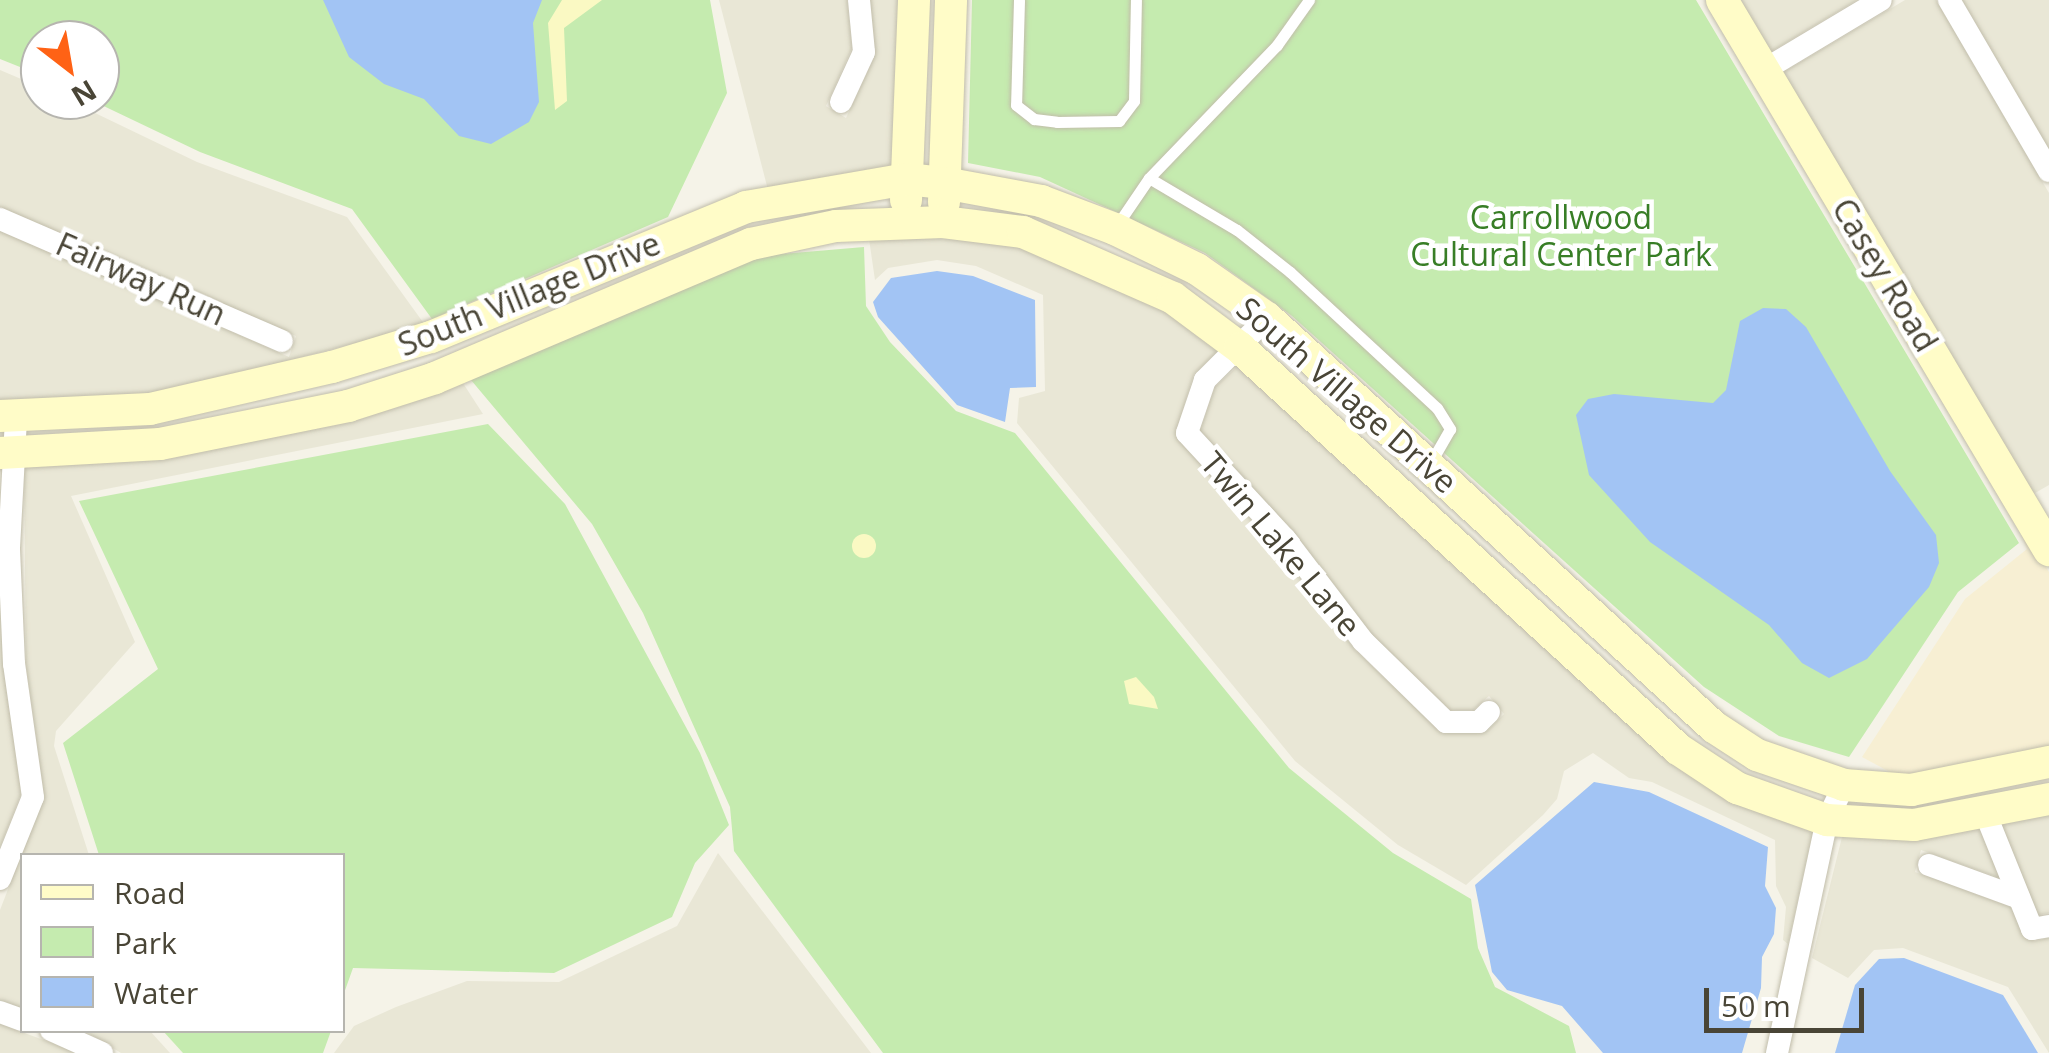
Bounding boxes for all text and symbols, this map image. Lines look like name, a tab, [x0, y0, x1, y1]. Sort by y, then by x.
north arrow	[20, 20, 120, 120]
text: N	[65, 72, 104, 116]
street label: Casey Road	[1824, 191, 1946, 359]
park label: Carrollwood Cultural Center Park	[1410, 199, 1712, 274]
street label: South Village Drive	[393, 224, 665, 364]
street label: Fairway Run	[50, 225, 232, 333]
street label: South Village Drive	[1229, 289, 1465, 501]
street label: Twin Lake Lane	[1193, 444, 1369, 644]
legend	[20, 853, 345, 1033]
text: Road	[114, 872, 186, 913]
text: Park	[114, 922, 177, 963]
scale bar	[1709, 968, 1869, 1030]
text: Water	[114, 972, 198, 1013]
text: 50 m	[1721, 985, 1791, 1026]

